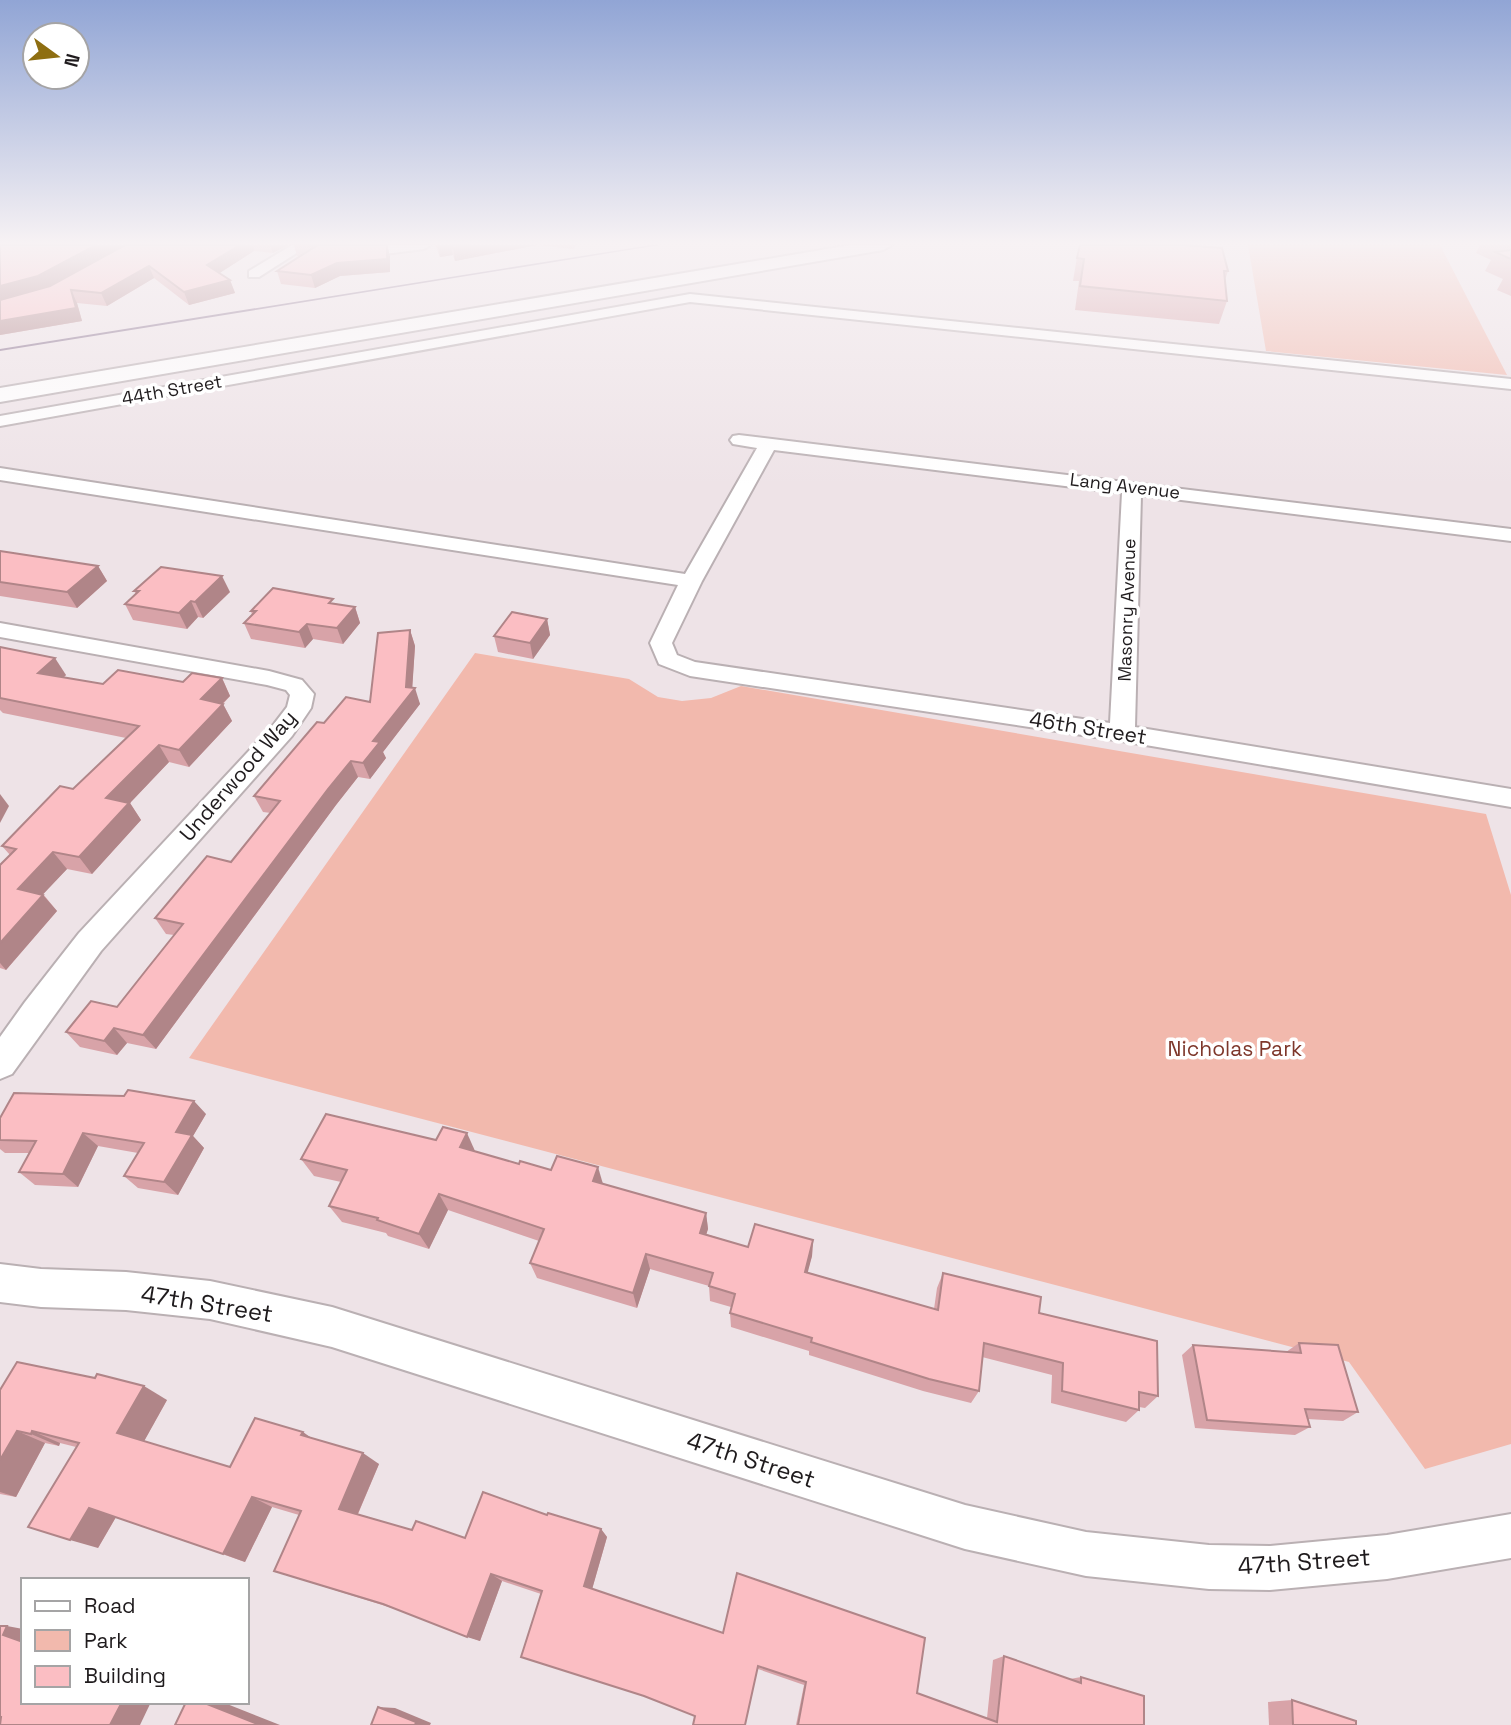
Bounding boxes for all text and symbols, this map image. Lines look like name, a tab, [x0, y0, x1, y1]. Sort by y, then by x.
north arrow	[21, 21, 91, 91]
text: N	[58, 51, 86, 70]
street label: 44th Street	[120, 369, 224, 410]
street label: Lang Avenue	[1069, 467, 1181, 504]
street label: Masonry Avenue	[1113, 538, 1140, 682]
street label: Underwood Way	[173, 705, 302, 847]
street label: 46th Street	[1028, 705, 1149, 750]
park label: Nicholas Park	[1168, 1035, 1302, 1062]
street label: 47th Street	[139, 1278, 275, 1329]
street label: 47th Street	[683, 1424, 819, 1495]
street label: 47th Street	[1237, 1541, 1371, 1582]
legend	[21, 1578, 248, 1704]
text: Road	[84, 1592, 136, 1619]
text: Park	[84, 1627, 128, 1654]
text: Building	[84, 1662, 166, 1689]

